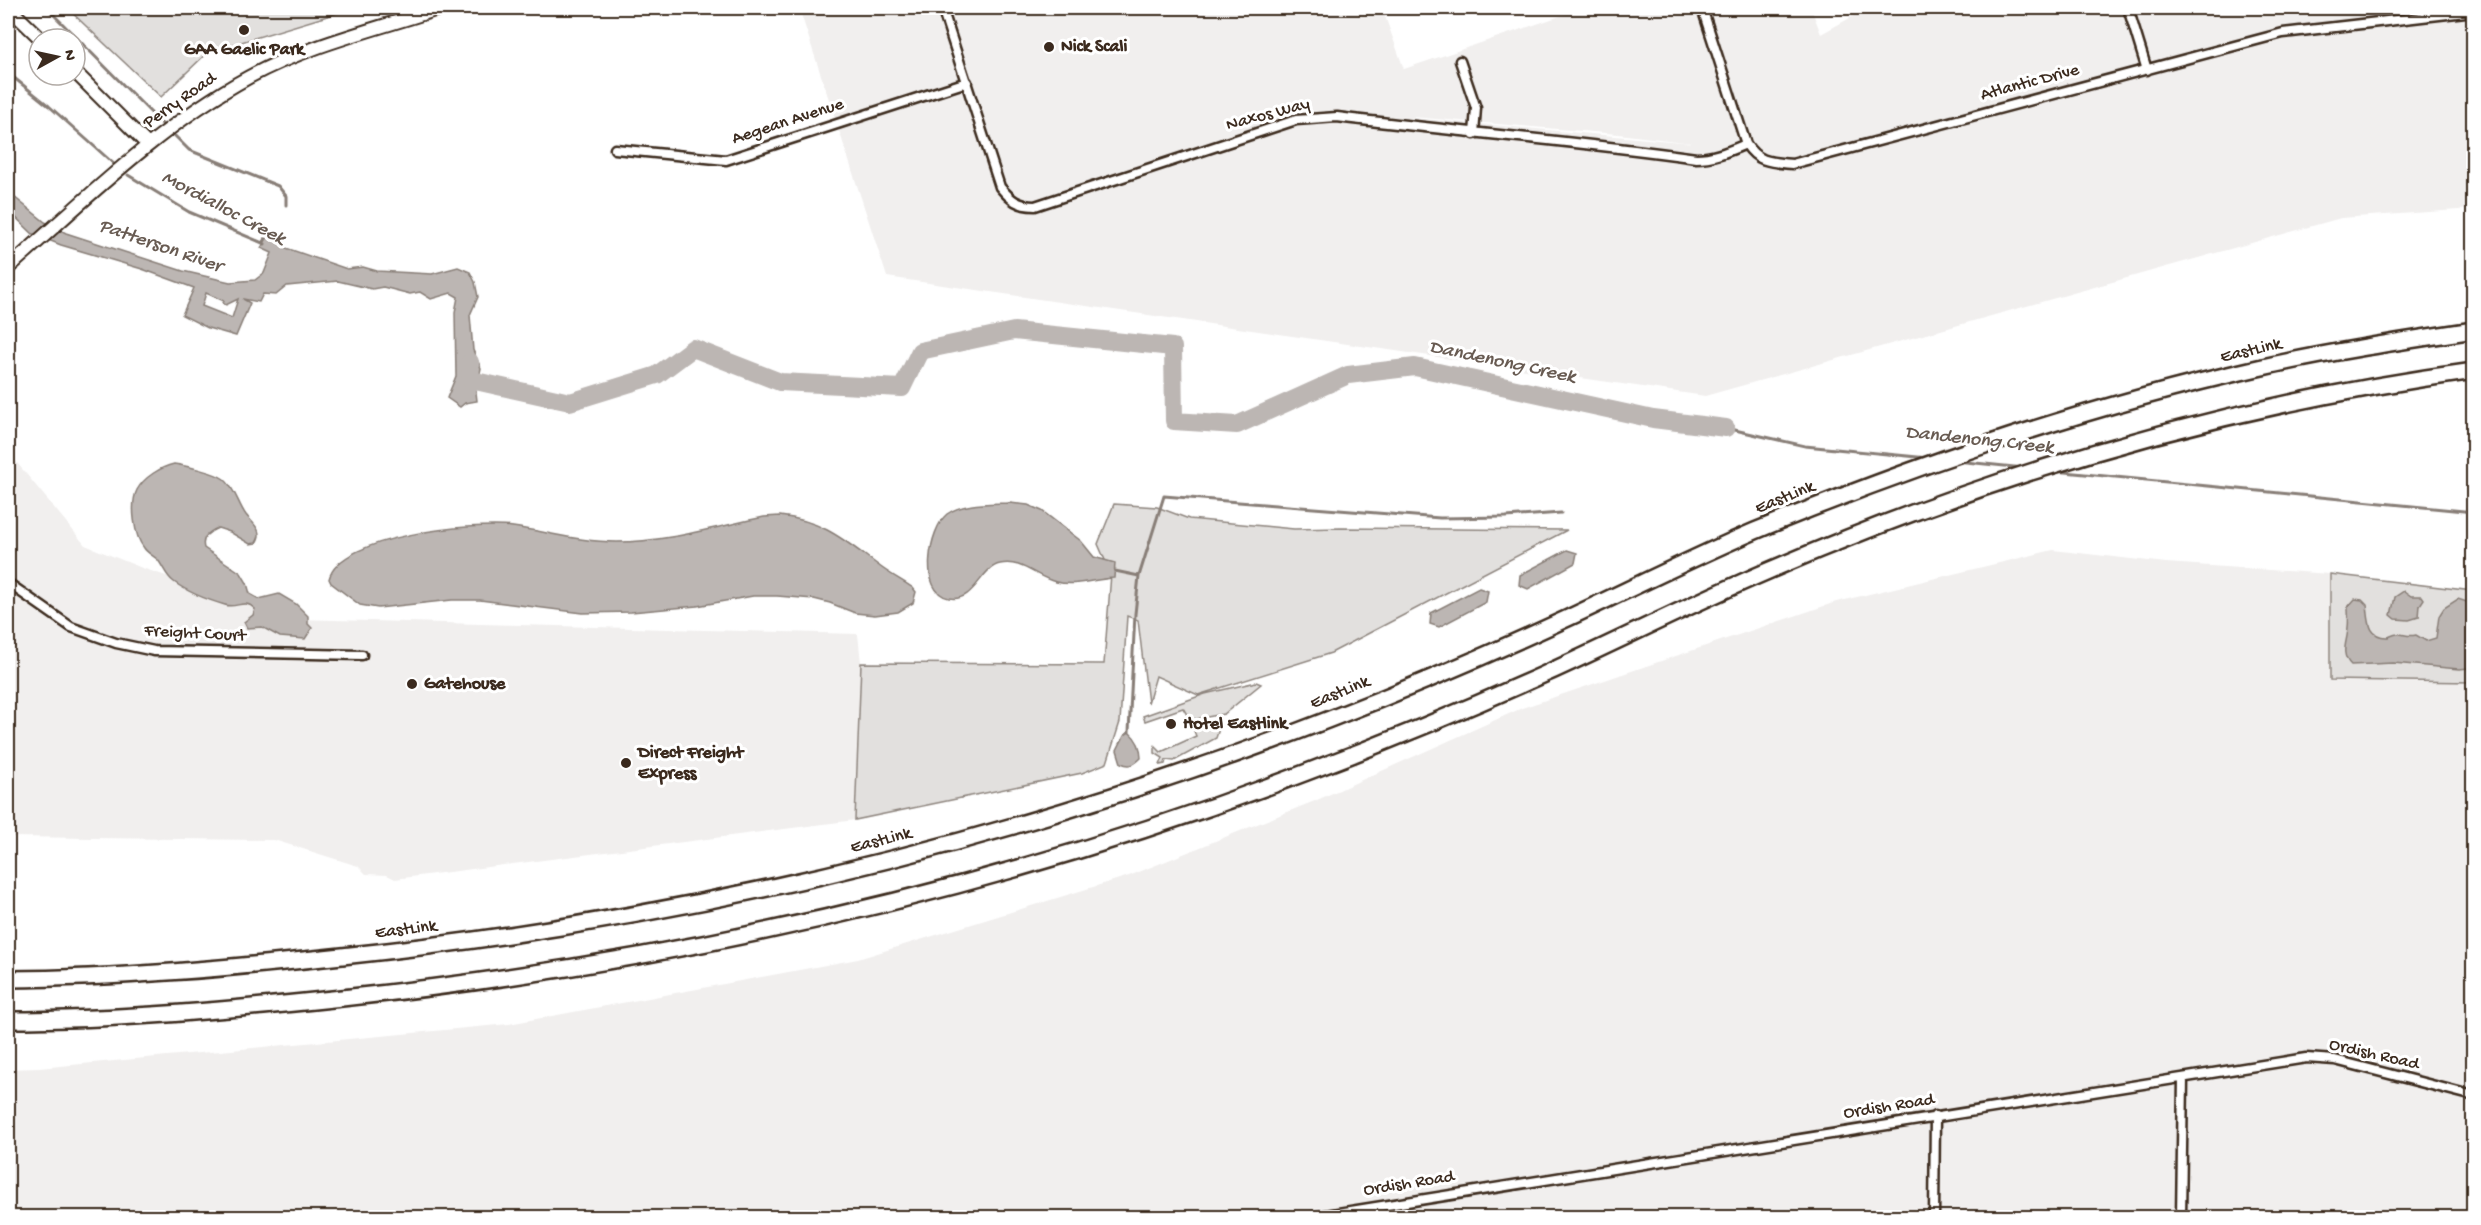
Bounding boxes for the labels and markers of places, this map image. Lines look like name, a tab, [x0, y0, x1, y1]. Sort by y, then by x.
marker: GAA Gaelic Park	[237, 23, 251, 37]
place label: Nick Scali	[1061, 37, 1127, 58]
place label: GAA Gaelic Park	[184, 40, 306, 61]
marker: Nick Scali	[1042, 40, 1056, 54]
place label: Gatehouse	[424, 674, 506, 695]
marker: Gatehouse	[405, 677, 419, 691]
place label: Hotel Eastlink	[1183, 714, 1289, 735]
marker: Hotel Eastlink	[1164, 717, 1178, 731]
place label: Direct Freight Express	[636, 743, 745, 785]
marker: Direct Freight Express	[619, 756, 633, 770]

